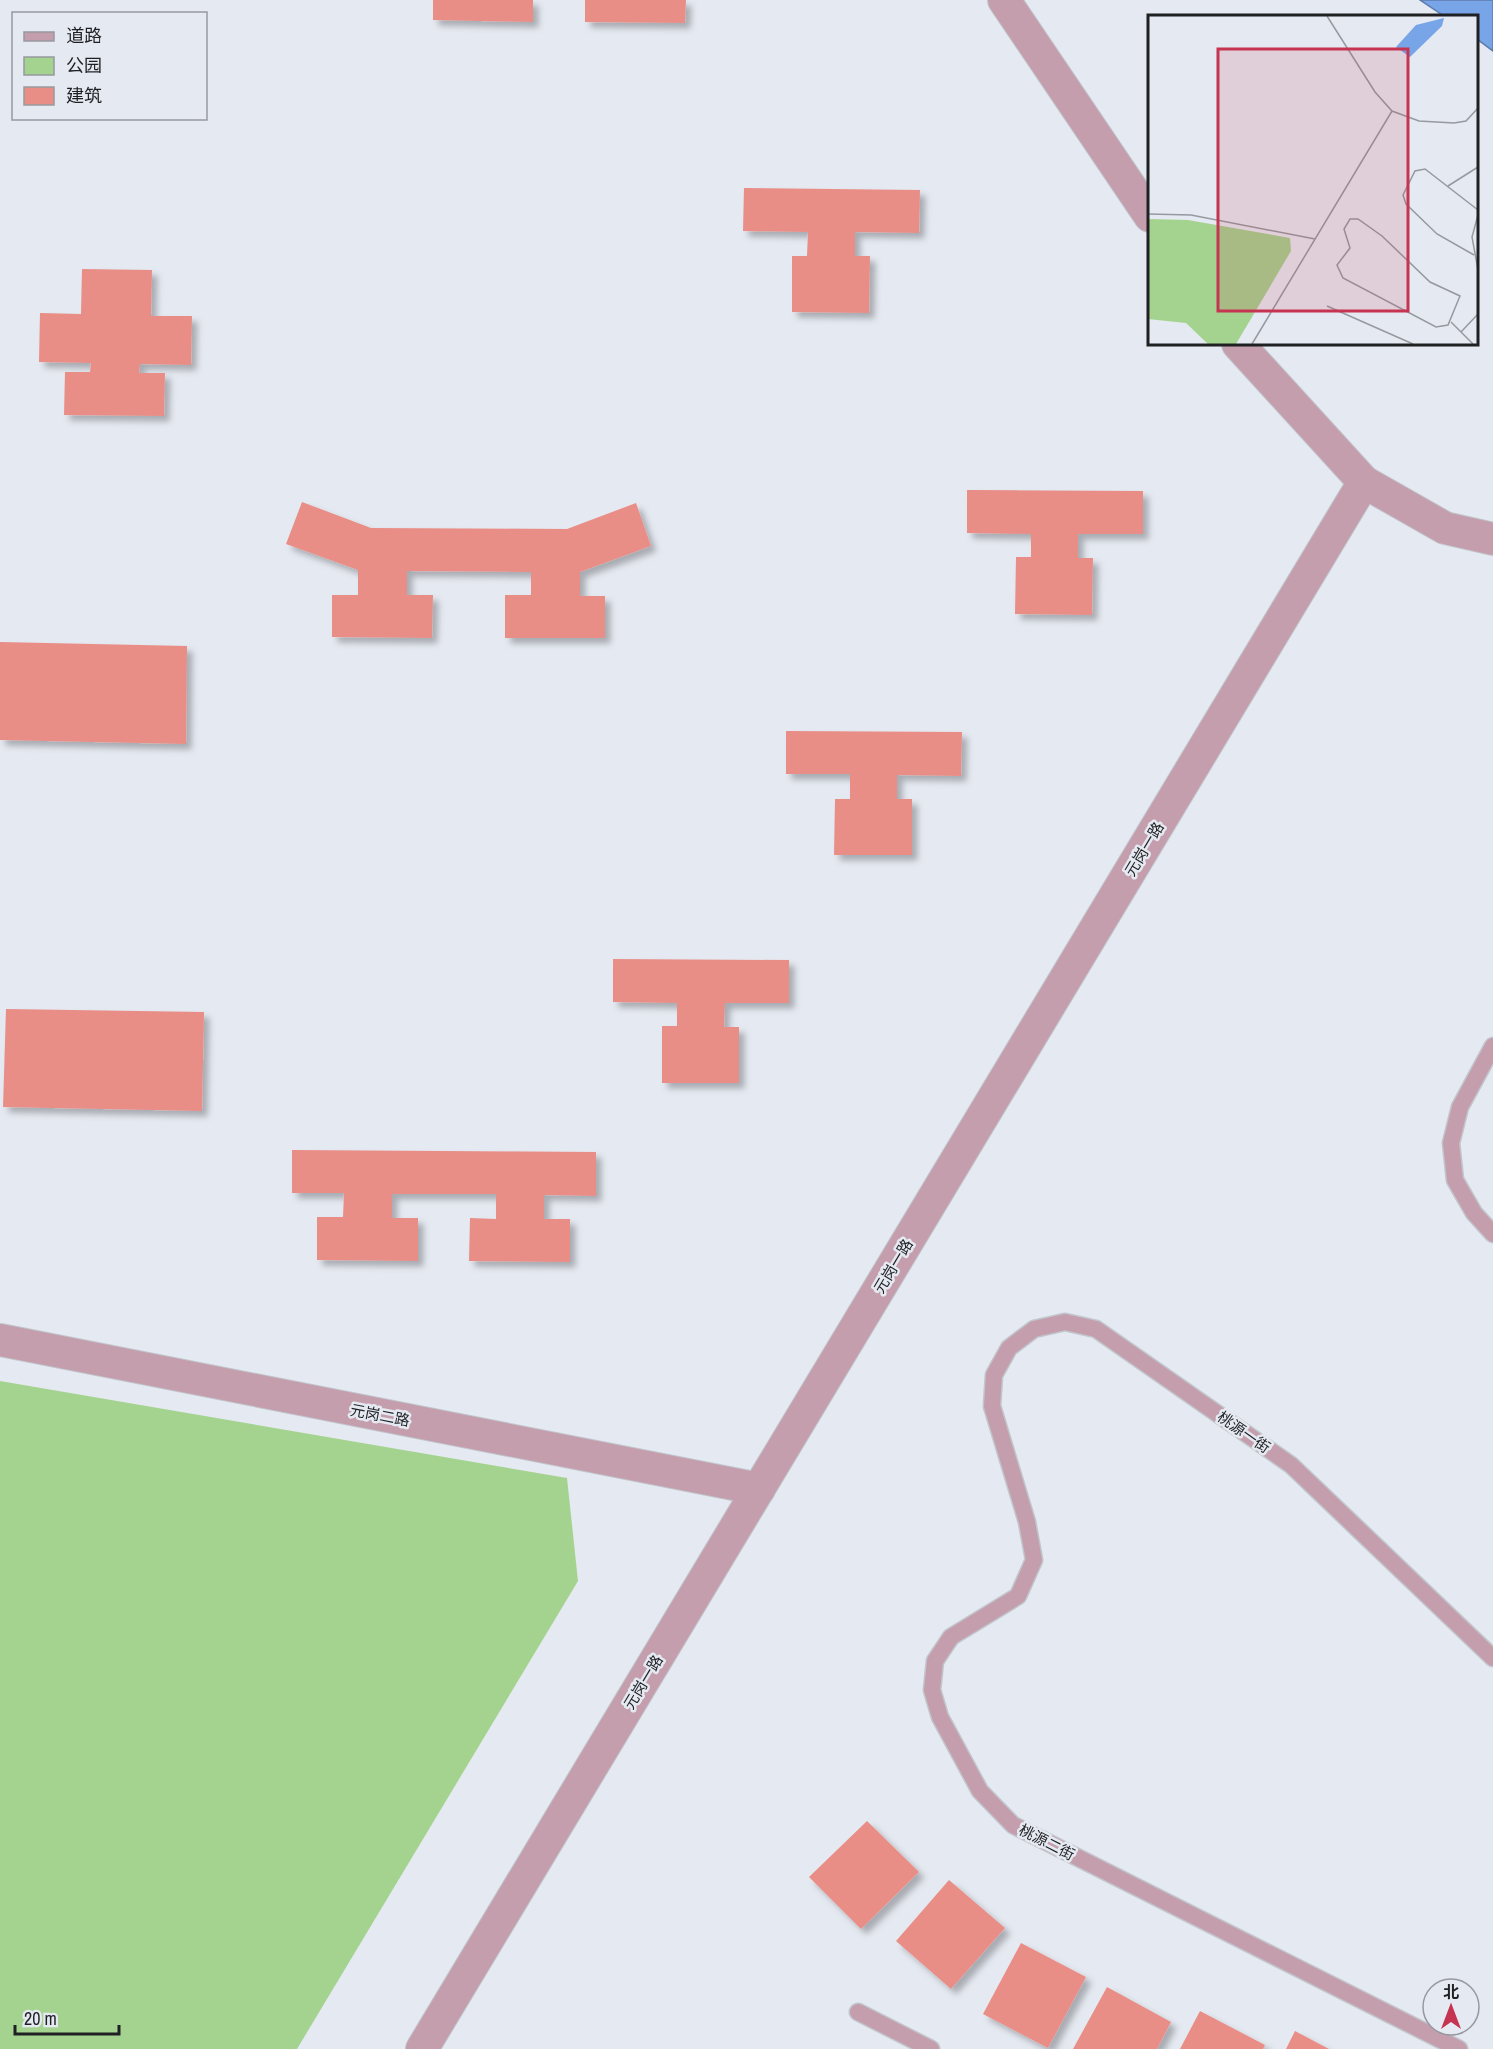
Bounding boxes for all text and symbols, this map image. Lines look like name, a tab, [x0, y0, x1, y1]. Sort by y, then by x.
legend	[12, 12, 207, 120]
inset map	[1148, 15, 1478, 345]
text: 道路	[66, 23, 102, 48]
text: 公园	[66, 53, 102, 78]
text: 建筑	[66, 83, 102, 108]
street label: 元岗一路	[1120, 818, 1168, 880]
street label: 元岗一路	[869, 1235, 917, 1297]
street label: 元岗二路	[349, 1399, 411, 1431]
street label: 桃源一街	[1213, 1406, 1275, 1458]
street label: 元岗一路	[619, 1651, 667, 1713]
street label: 桃源二街	[1015, 1819, 1079, 1865]
north arrow	[1421, 1977, 1481, 2037]
text: 北	[1443, 1981, 1459, 2003]
scale bar	[15, 1998, 118, 2036]
text: 20 m	[24, 2006, 57, 2031]

